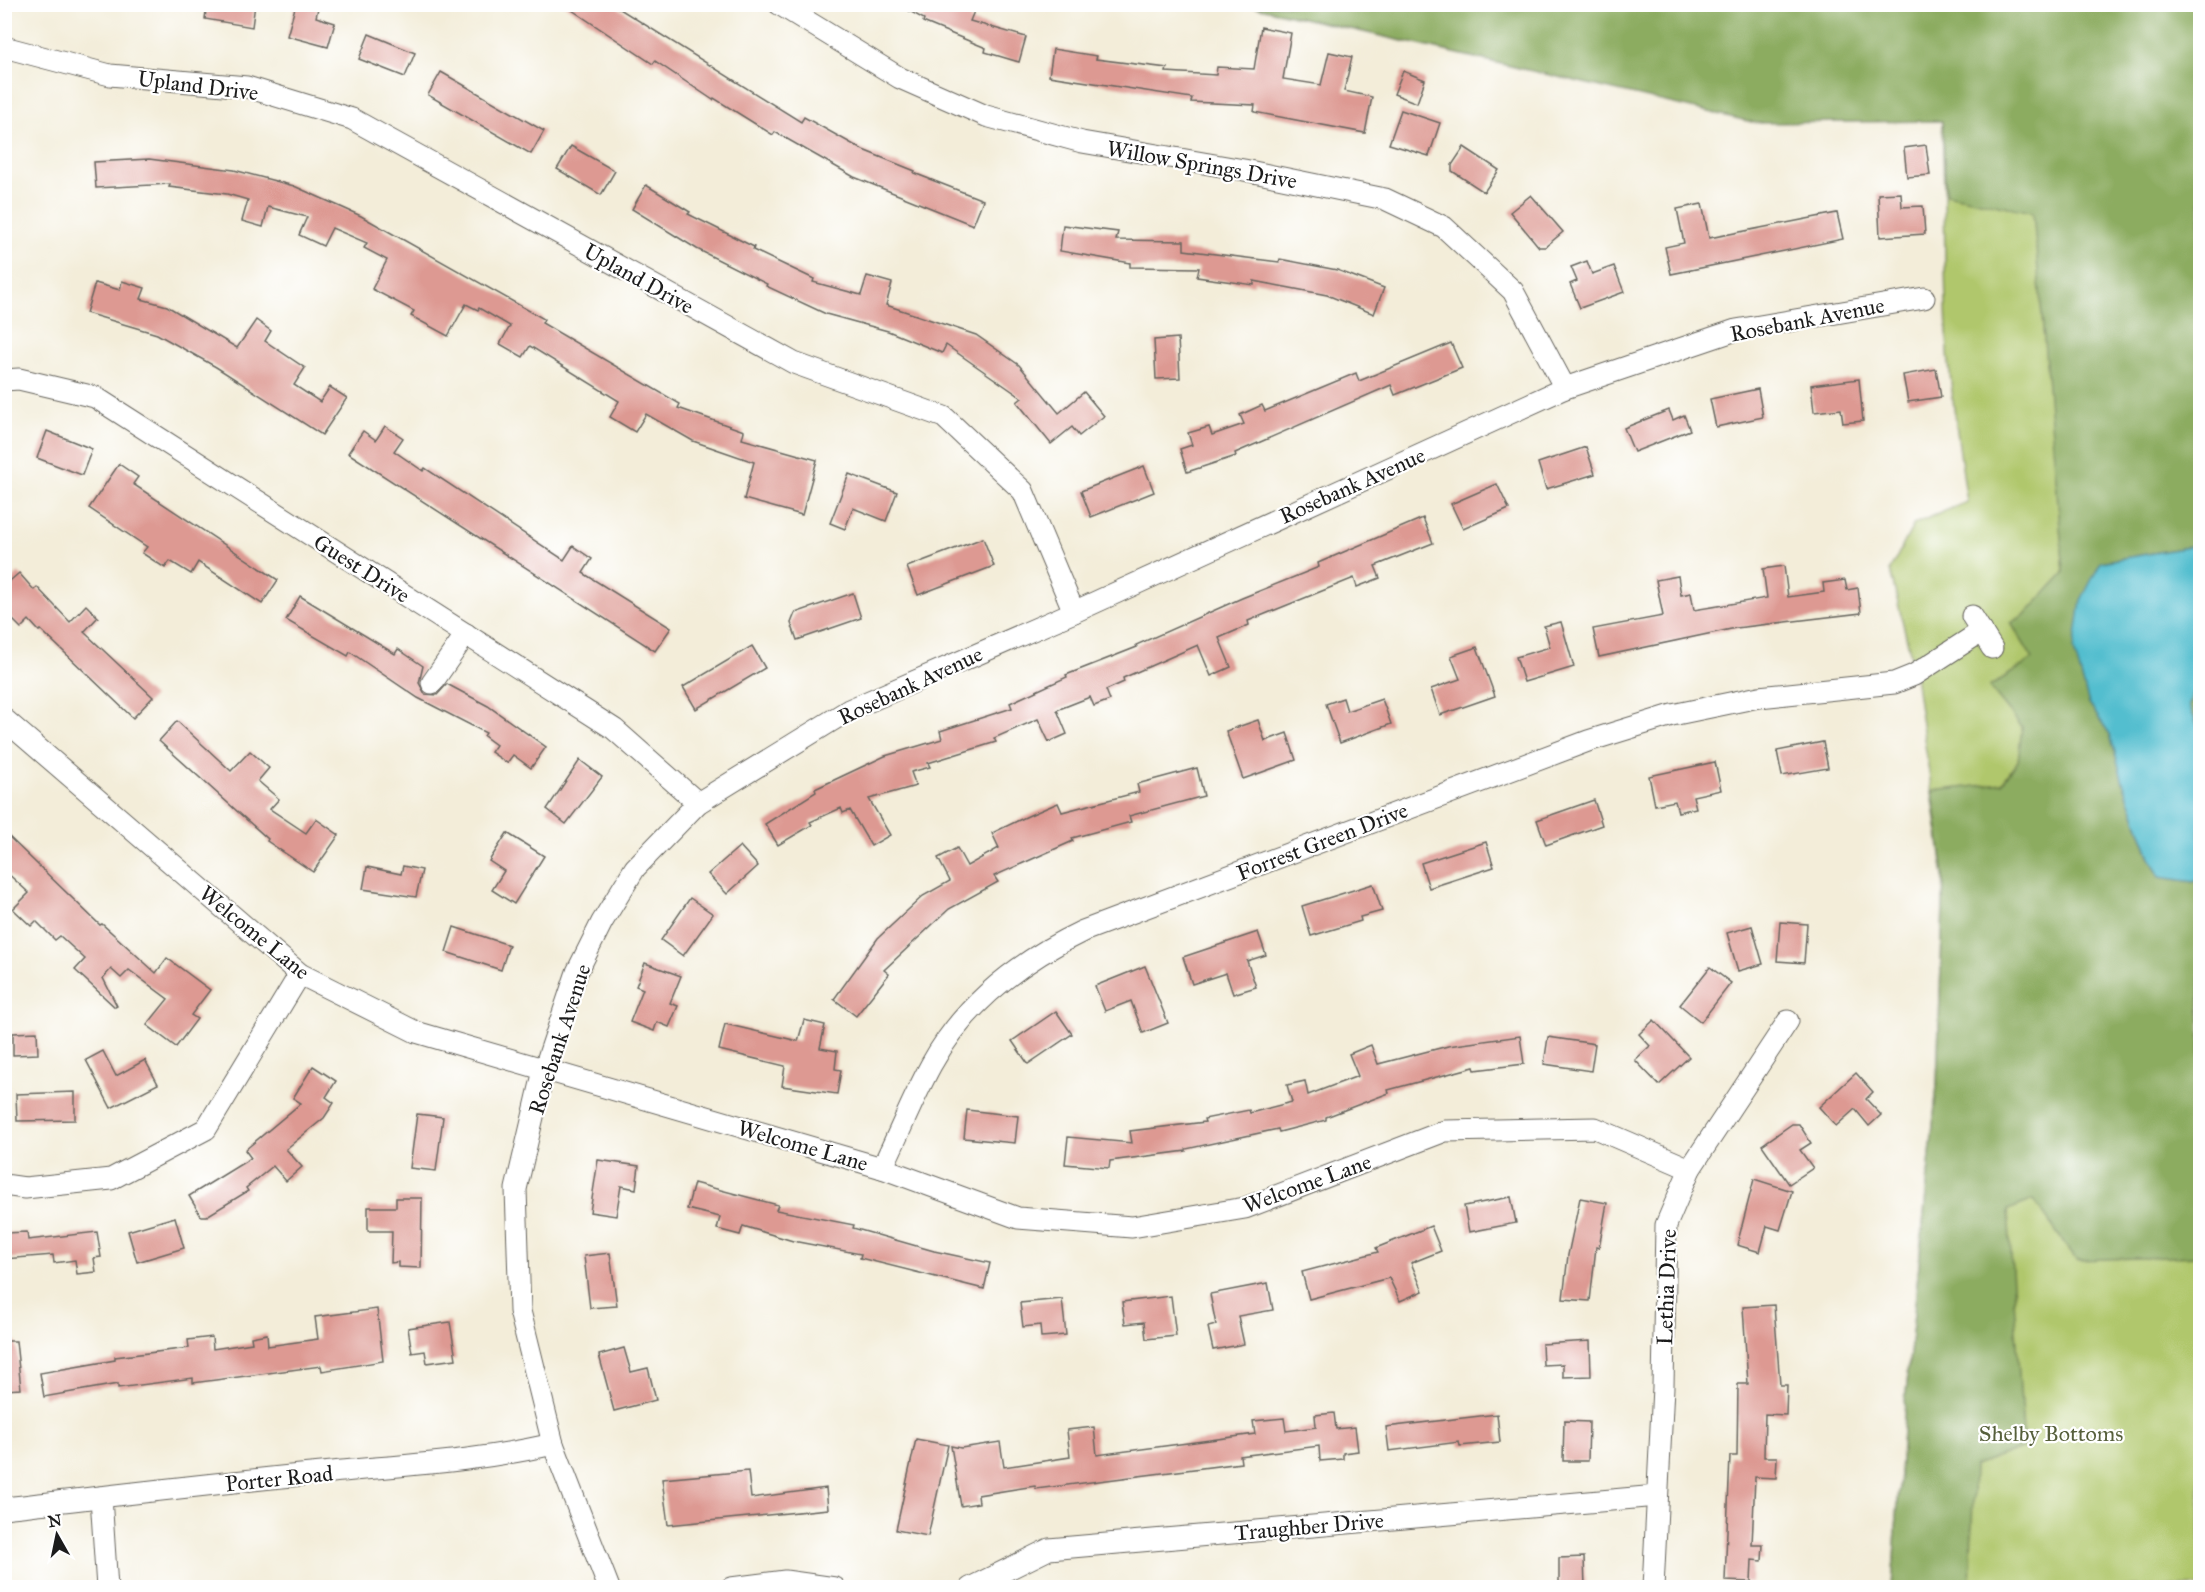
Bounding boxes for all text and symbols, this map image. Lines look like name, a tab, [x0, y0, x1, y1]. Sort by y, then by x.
street label: Upland Drive	[136, 65, 260, 106]
street label: Willow Springs Drive	[1105, 134, 1299, 195]
street label: Upland Drive	[579, 237, 699, 320]
street label: Rosebank Avenue	[1728, 291, 1887, 348]
street label: Rosebank Avenue	[1275, 441, 1429, 530]
street label: Guest Drive	[309, 528, 415, 609]
street label: Rosebank Avenue	[834, 640, 987, 731]
street label: Forrest Green Drive	[1233, 796, 1412, 887]
street label: Welcome Lane	[194, 880, 315, 985]
street label: Rosebank Avenue	[522, 961, 597, 1118]
street label: Welcome Lane	[735, 1114, 871, 1177]
street label: Welcome Lane	[1239, 1148, 1375, 1219]
street label: Lethia Drive	[1651, 1228, 1682, 1346]
park label: Shelby Bottoms	[1979, 1420, 2123, 1447]
street label: Porter Road	[224, 1459, 334, 1498]
north arrow	[27, 1505, 87, 1565]
street label: Traughber Drive	[1233, 1507, 1385, 1546]
text: N	[47, 1510, 63, 1531]

